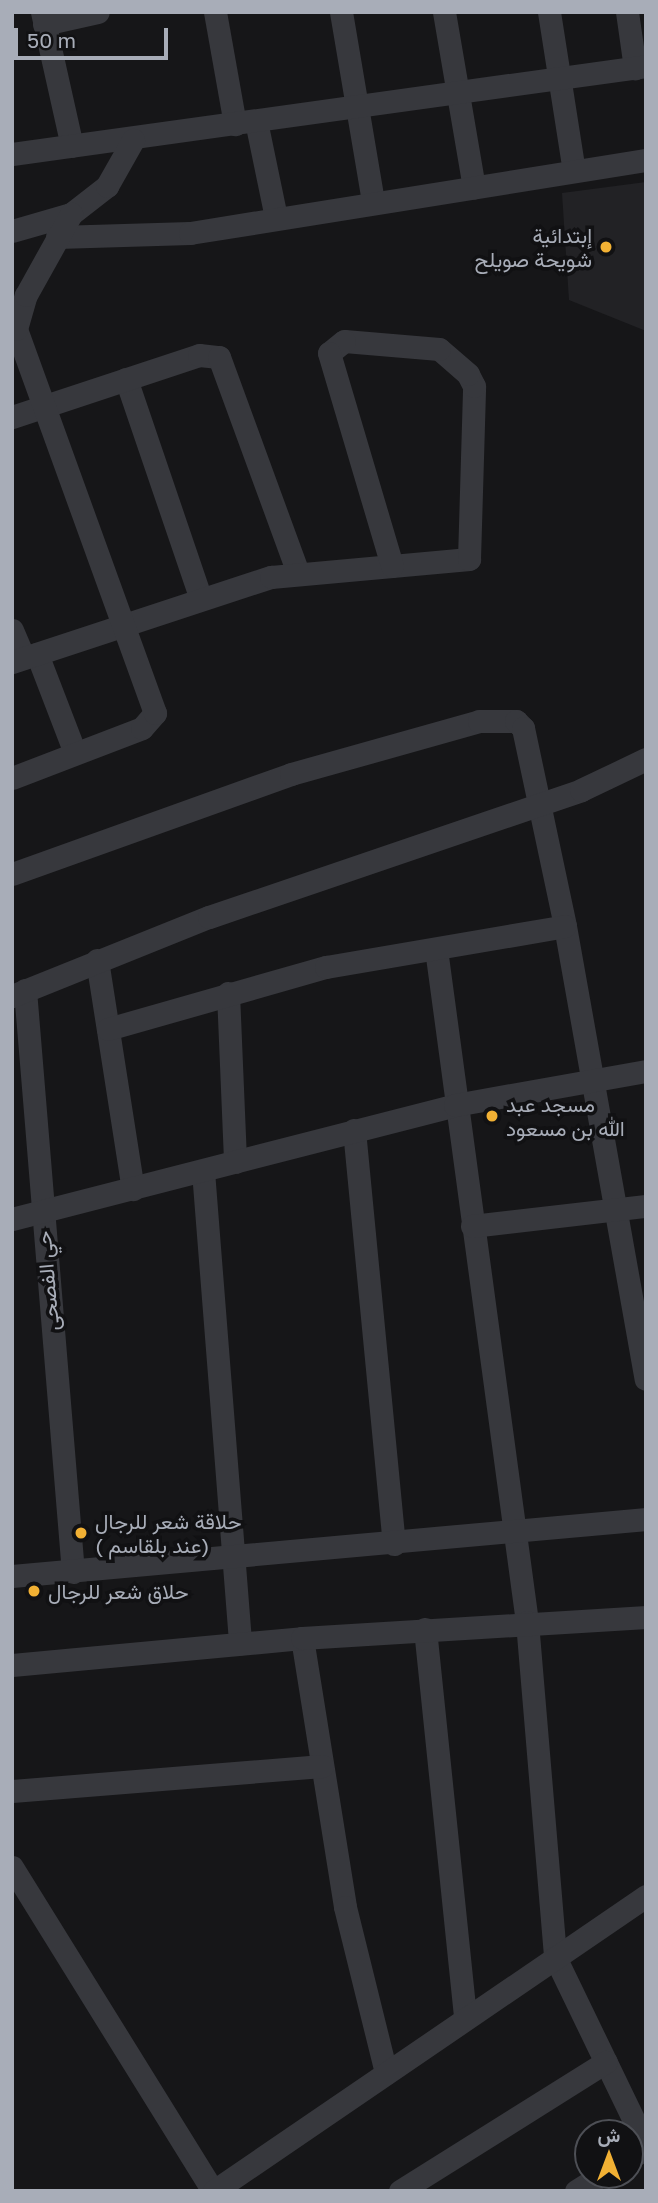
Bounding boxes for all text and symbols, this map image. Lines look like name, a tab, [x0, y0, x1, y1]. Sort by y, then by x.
scale bar	[18, 14, 172, 58]
text: 50 m	[27, 27, 76, 53]
place label: إبتدائية شويحة صويلح	[475, 222, 592, 272]
marker: إبتدائية شويحة صويلح	[598, 239, 614, 255]
place label: مسجد عبد الله بن مسعود	[506, 1091, 625, 1141]
marker: مسجد عبد الله بن مسعود	[484, 1108, 500, 1124]
street label: حي الفصحى	[30, 1230, 64, 1332]
place label: حلاقة شعر للرجال ( عند بلقاسم)	[95, 1508, 242, 1558]
marker: حلاقة شعر للرجال ( عند بلقاسم)	[73, 1525, 89, 1541]
place label: حلاق شعر للرجال	[48, 1578, 189, 1604]
marker: حلاق شعر للرجال	[26, 1583, 42, 1599]
north arrow	[574, 2119, 644, 2189]
text: ش	[598, 2123, 620, 2146]

